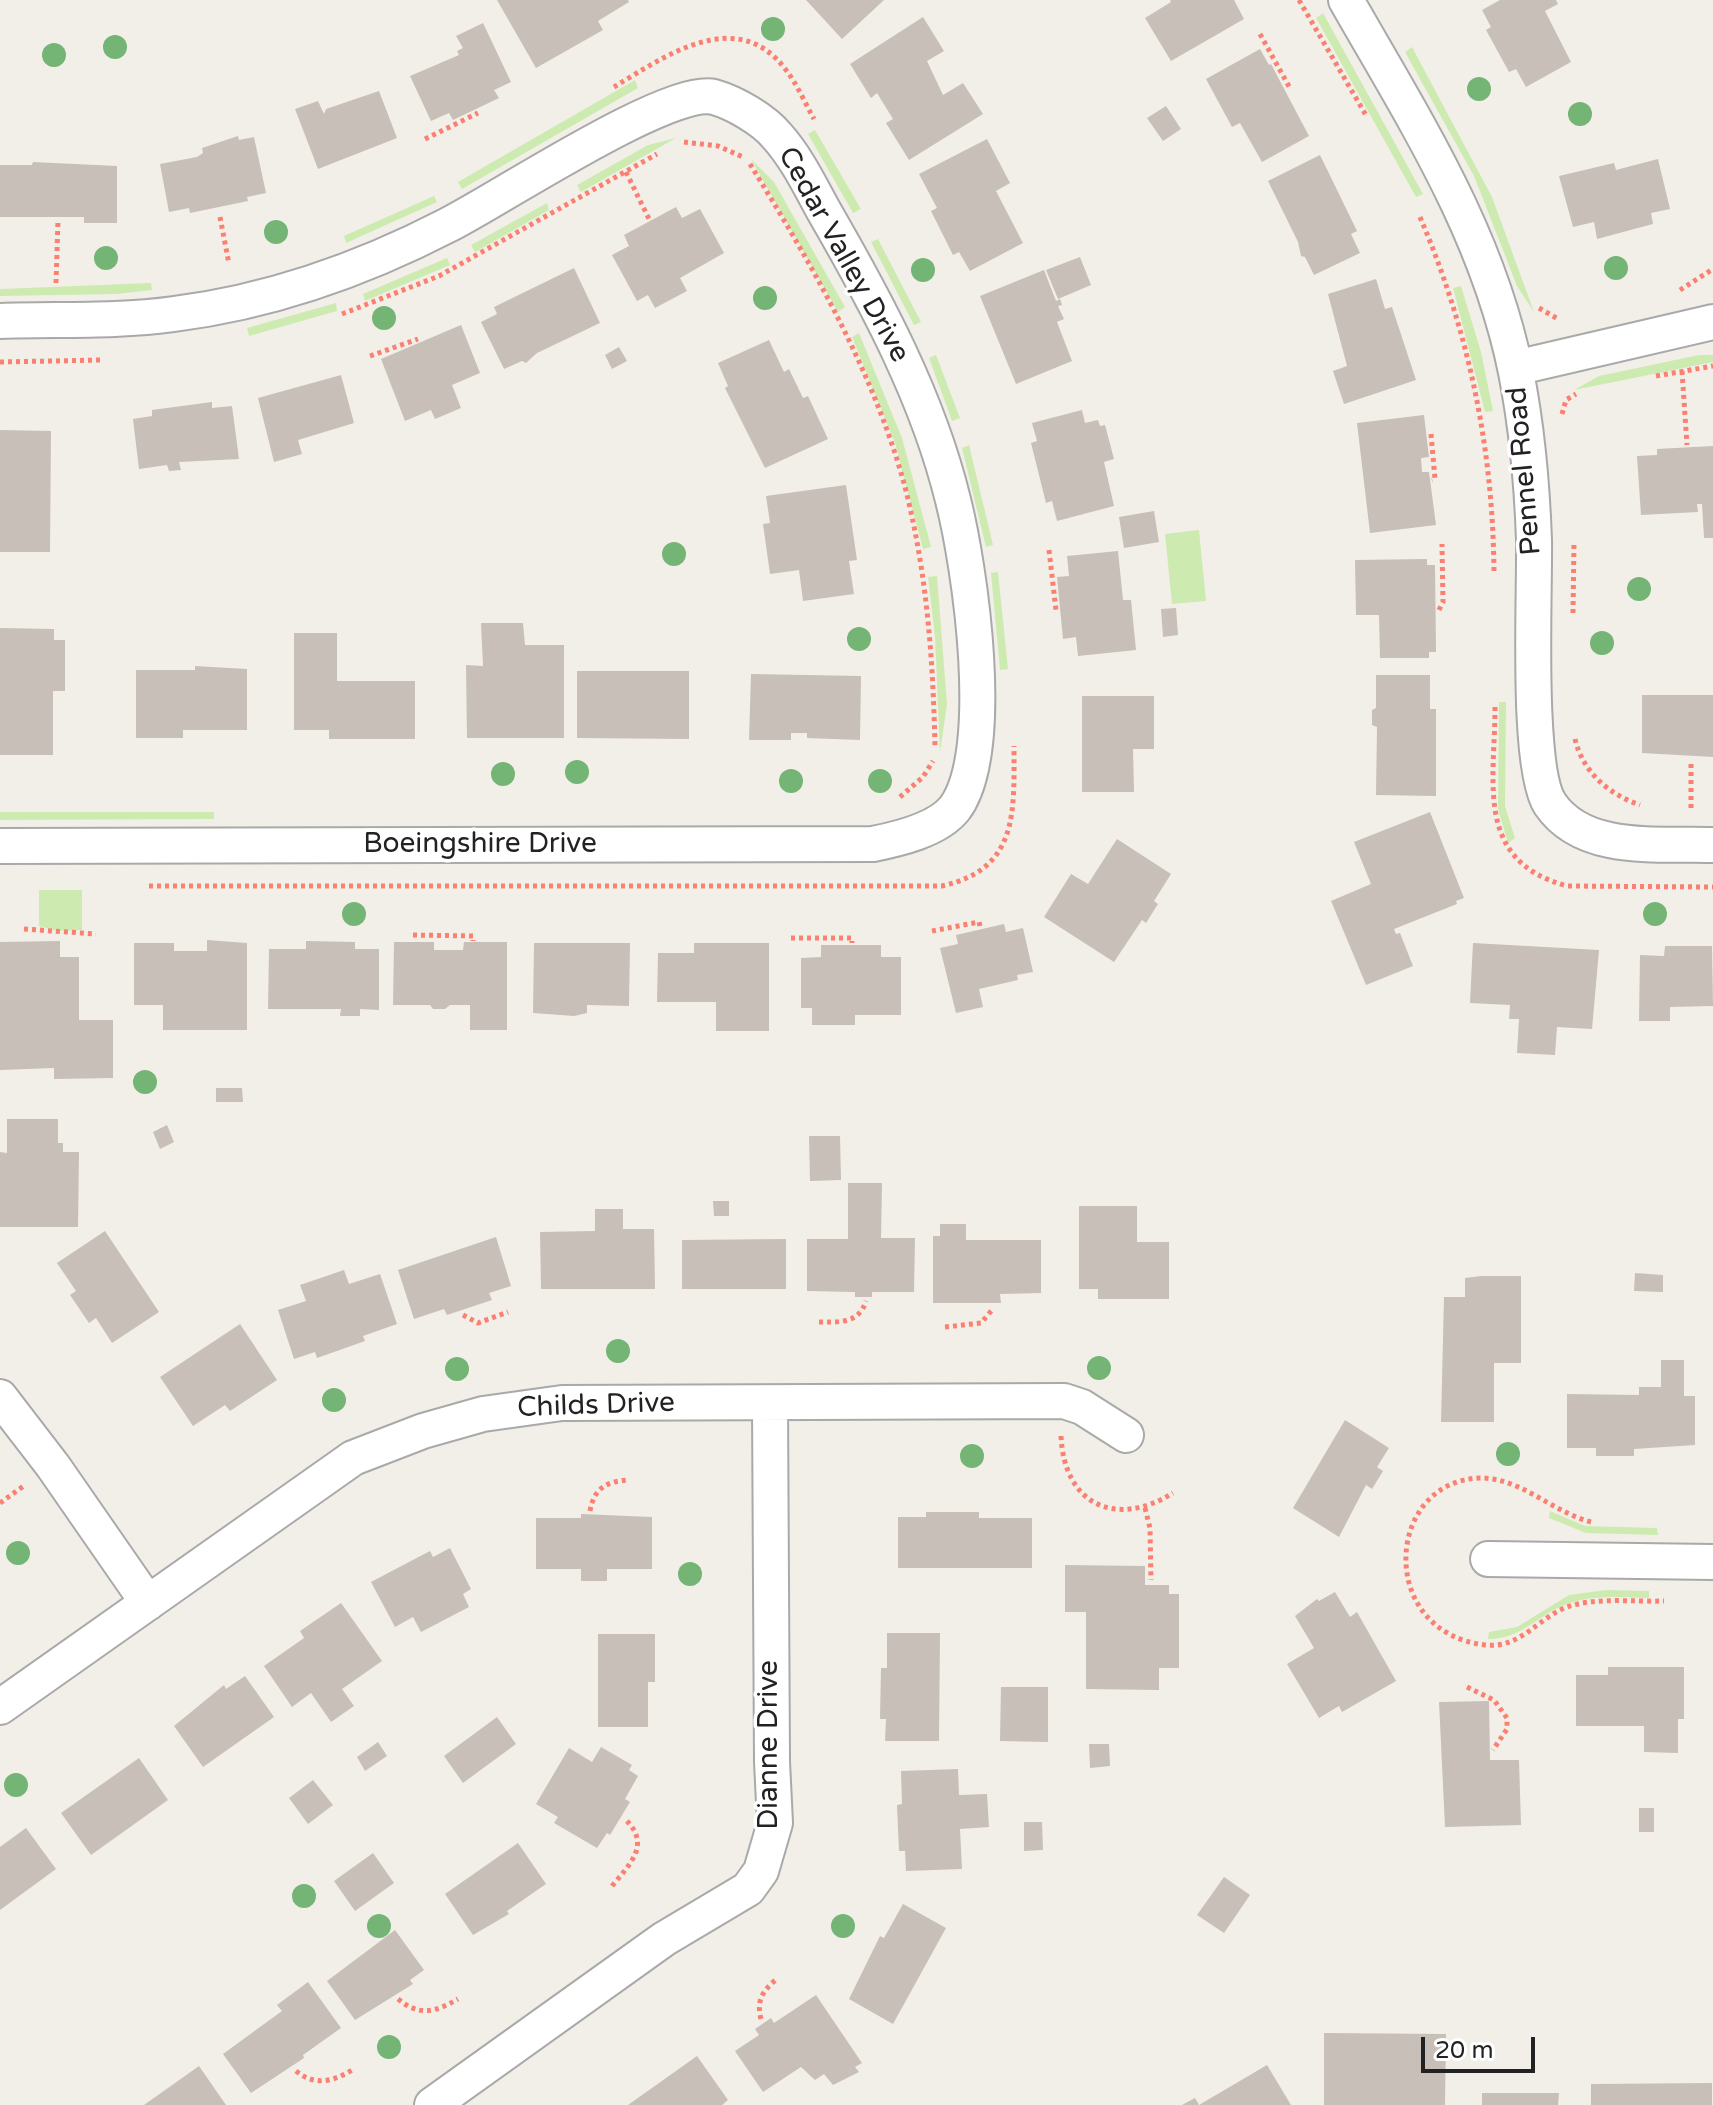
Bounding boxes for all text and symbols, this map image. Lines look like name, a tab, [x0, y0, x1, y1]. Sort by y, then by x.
street label: Cedar Valley Drive	[770, 142, 916, 368]
street label: Pennel Road	[1501, 385, 1549, 557]
street label: Boeingshire Drive	[363, 828, 597, 862]
street label: Childs Drive	[517, 1386, 675, 1426]
street label: Dianne Drive	[753, 1660, 787, 1830]
scale bar	[1425, 2021, 1539, 2071]
text: 20 m	[1435, 2036, 1493, 2065]

